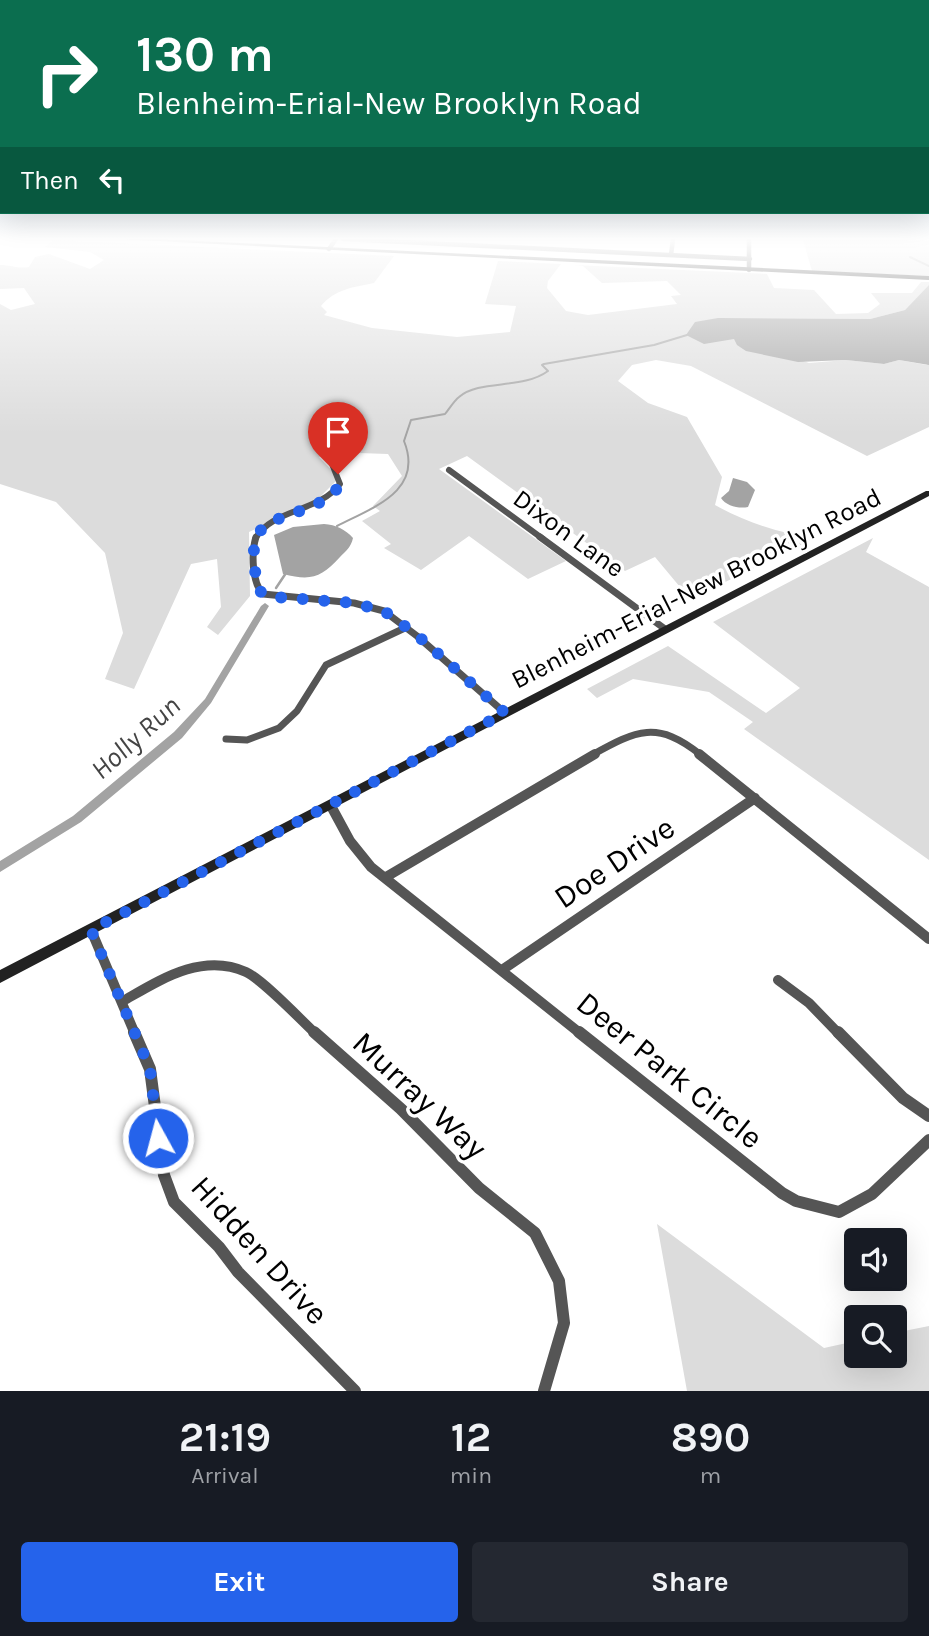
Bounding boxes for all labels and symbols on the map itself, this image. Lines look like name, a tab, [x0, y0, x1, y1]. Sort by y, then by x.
pin	[308, 402, 368, 474]
street label: Blenheim-Erial-New Brooklyn Road	[506, 481, 886, 696]
street label: Dixon Lane	[507, 483, 630, 584]
water label: Holly Run	[84, 689, 187, 786]
street label: Doe Drive	[547, 809, 682, 916]
street label: Deer Park Circle	[569, 984, 770, 1157]
street label: Murray Way	[345, 1024, 494, 1167]
position arrow	[121, 1101, 195, 1175]
street label: Hidden Drive	[183, 1168, 336, 1332]

